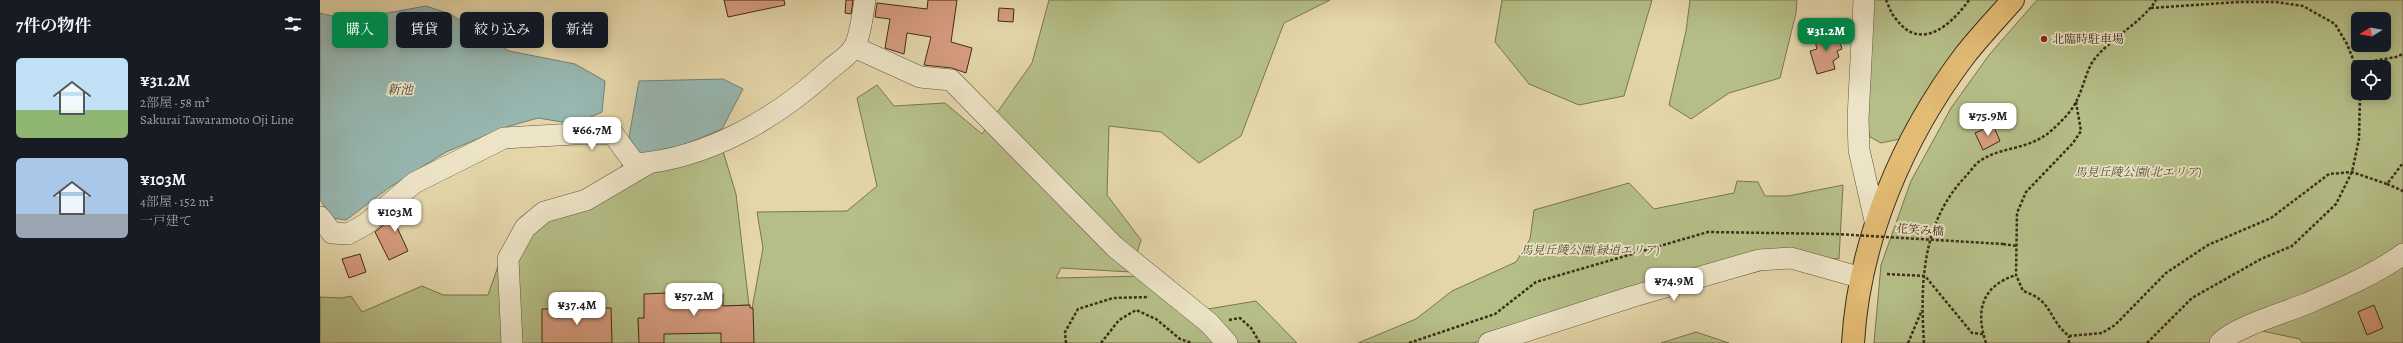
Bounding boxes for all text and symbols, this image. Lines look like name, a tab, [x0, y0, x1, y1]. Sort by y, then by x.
chip: 購入	[332, 12, 388, 48]
chip: 賃貸	[396, 12, 452, 48]
chip: 絞り込み	[460, 12, 544, 48]
chip: 新着	[552, 12, 608, 48]
north arrow	[2351, 12, 2391, 52]
map controls	[2351, 12, 2391, 100]
icon: filters	[282, 13, 304, 35]
text: 7件の物件	[16, 14, 91, 37]
pin: ¥31.2M	[1793, 18, 1859, 52]
text: ¥31.2M	[1807, 22, 1845, 39]
place label: 北臨時駐車場	[2052, 31, 2124, 47]
marker: 北臨時駐車場	[2039, 34, 2049, 44]
button: locate	[2351, 60, 2391, 100]
text: ¥31.2M	[140, 69, 190, 92]
icon: home	[48, 74, 96, 122]
water label: 新池	[387, 81, 415, 98]
text: 2部屋 · 58 m²	[140, 94, 209, 111]
pin: ¥75.9M	[1955, 103, 2021, 137]
text: ¥75.9M	[1968, 107, 2008, 124]
text: Sakurai Tawaramoto Oji Line	[140, 111, 294, 128]
pin: ¥66.7M	[559, 117, 625, 151]
text: ¥66.7M	[572, 121, 612, 138]
park label: 馬見丘陵公園(北エリア)	[2074, 164, 2202, 180]
text: ¥103M	[140, 168, 186, 191]
icon: home	[48, 174, 96, 222]
text: 4部屋 · 152 m²	[140, 193, 214, 210]
pin: ¥103M	[367, 199, 423, 233]
text: ¥103M	[377, 203, 413, 220]
text: 一戸建て	[140, 212, 192, 229]
street label: 花笑み橋	[1895, 220, 1945, 240]
park label: 馬見丘陵公園(緑道エリア)	[1520, 242, 1660, 258]
pin: ¥74.9M	[1641, 268, 1707, 302]
text: ¥74.9M	[1654, 272, 1694, 289]
pin: ¥57.2M	[661, 283, 727, 317]
text: ¥57.2M	[674, 287, 714, 304]
pin: ¥37.4M	[544, 292, 610, 326]
text: ¥37.4M	[557, 296, 597, 313]

